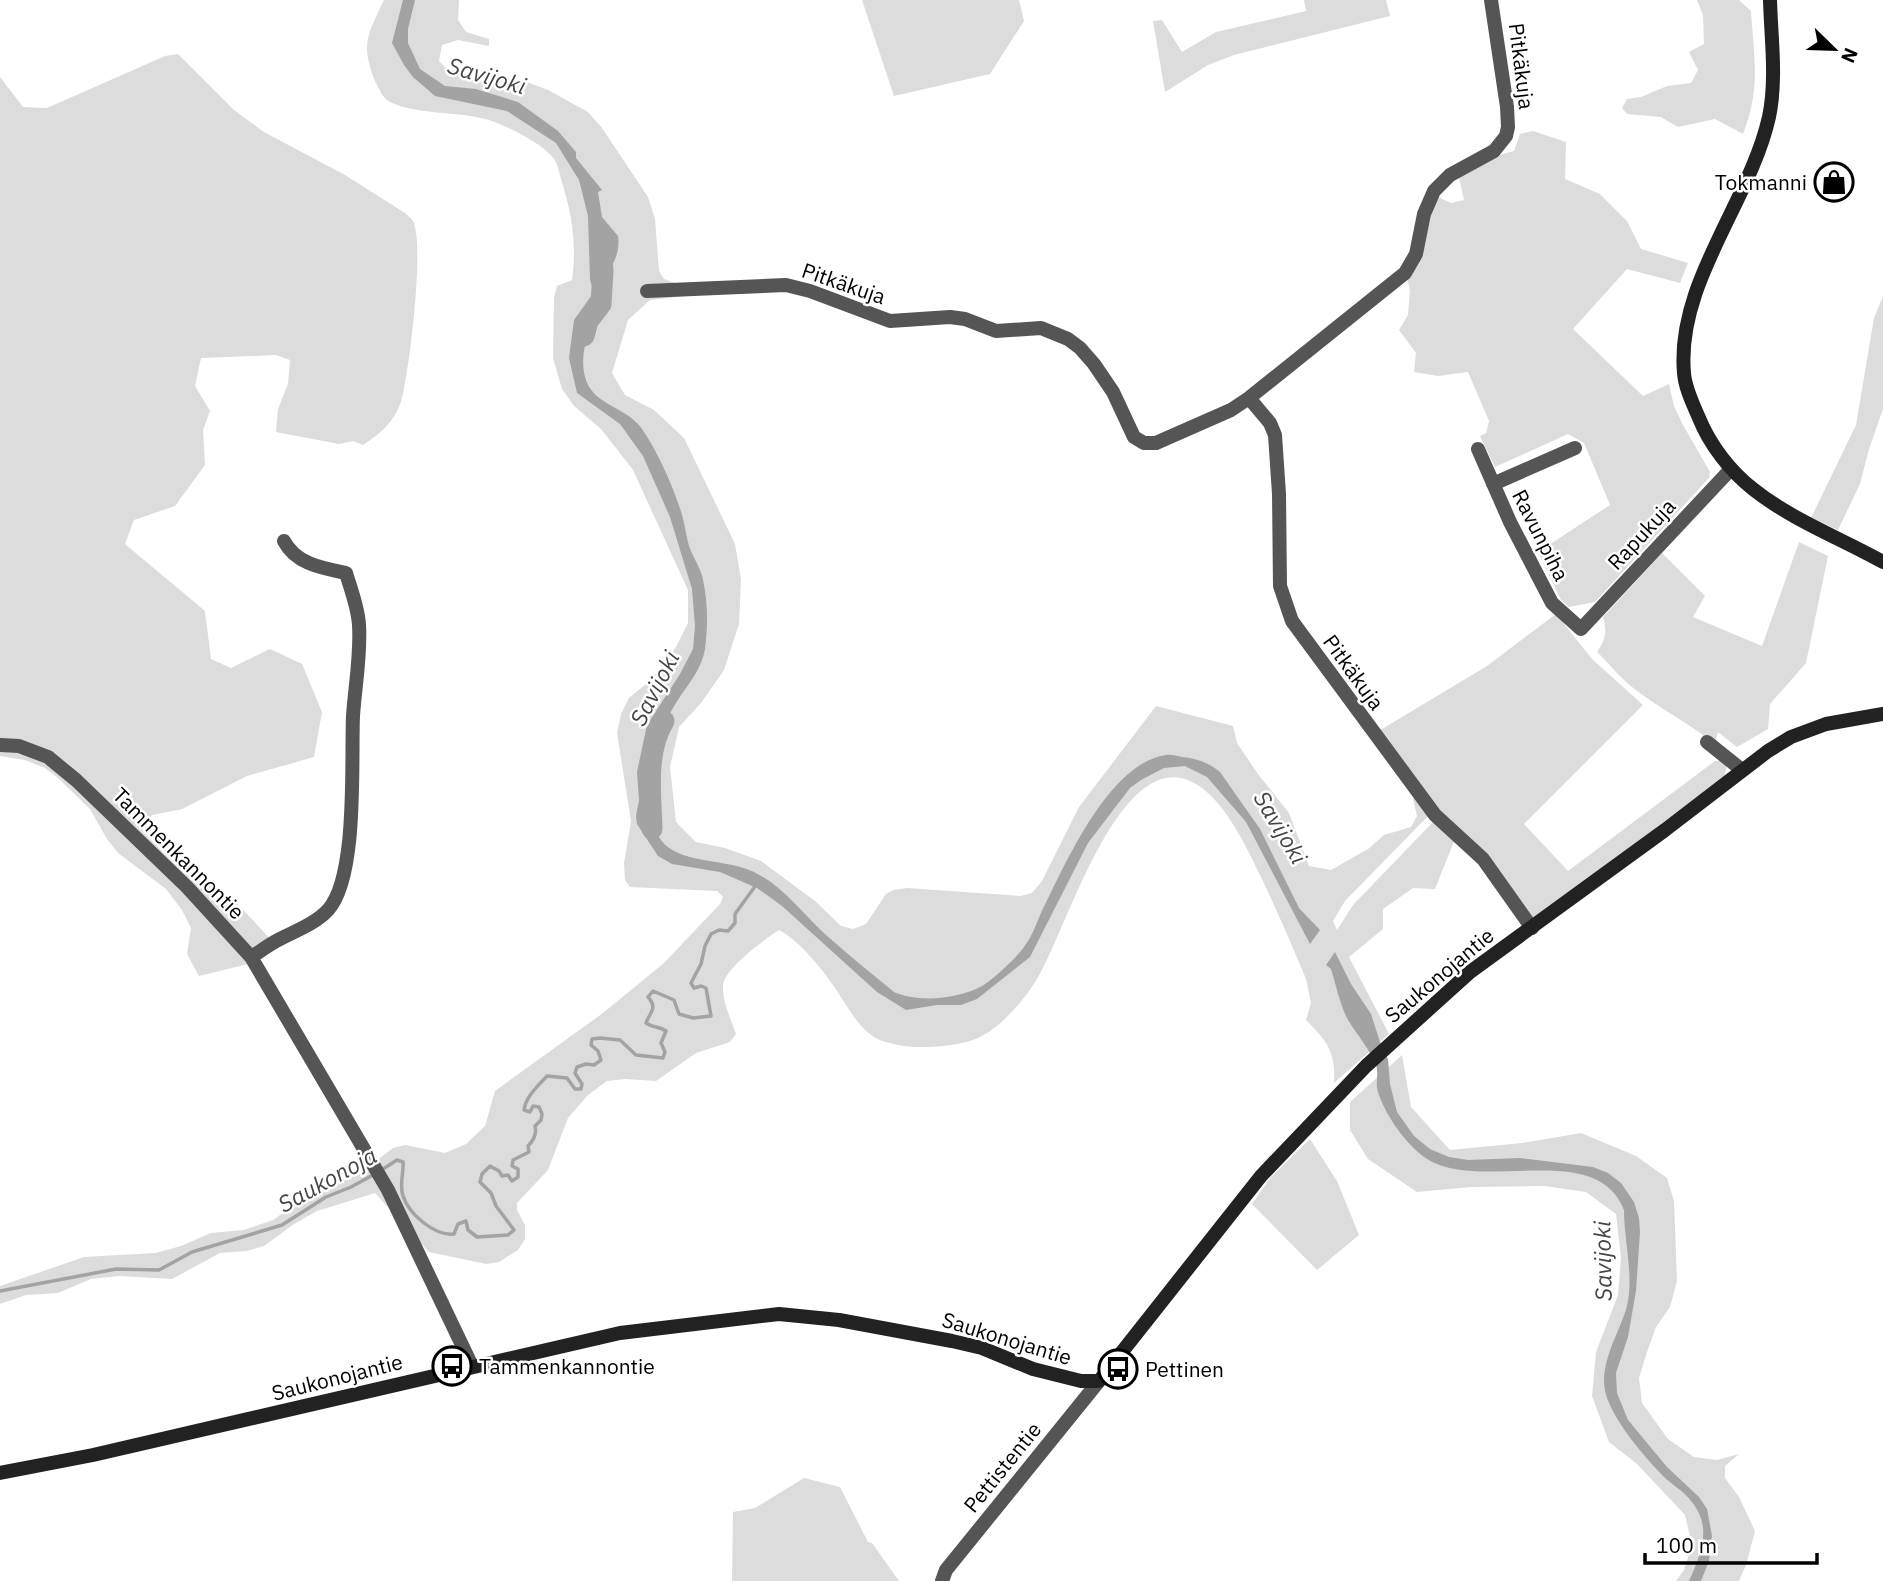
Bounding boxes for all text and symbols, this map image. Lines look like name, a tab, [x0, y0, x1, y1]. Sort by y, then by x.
north arrow	[1799, 14, 1869, 84]
street label: Pitkäkuja	[1503, 21, 1541, 111]
text: N	[1836, 45, 1863, 67]
water label: Savijoki	[444, 50, 531, 101]
shop icon: Tokmanni	[1813, 161, 1855, 203]
place label: Tokmanni	[1715, 168, 1807, 196]
street label: Pitkäkuja	[798, 256, 890, 310]
street label: Ravunpiha	[1506, 485, 1576, 585]
street label: Rapukuja	[1601, 492, 1681, 576]
street label: Pitkäkuja	[1317, 629, 1391, 715]
water label: Savijoki	[622, 645, 686, 731]
street label: Tammenkannontie	[107, 781, 251, 925]
water label: Savijoki	[1248, 785, 1315, 870]
street label: Saukonojantie	[1379, 921, 1499, 1029]
water label: Saukonoja	[272, 1140, 382, 1218]
water label: Savijoki	[1586, 1220, 1618, 1301]
street label: Saukonojantie	[939, 1305, 1075, 1371]
bus stop icon: Tammenkannontie	[431, 1345, 473, 1387]
street label: Saukonojantie	[269, 1347, 405, 1407]
bus stop icon: Pettinen	[1097, 1348, 1139, 1390]
place label: Tammenkannontie	[479, 1352, 655, 1380]
place label: Pettinen	[1145, 1355, 1224, 1383]
street label: Pettistentie	[957, 1416, 1047, 1518]
scale bar	[1645, 1522, 1816, 1566]
text: 100 m	[1656, 1531, 1717, 1559]

